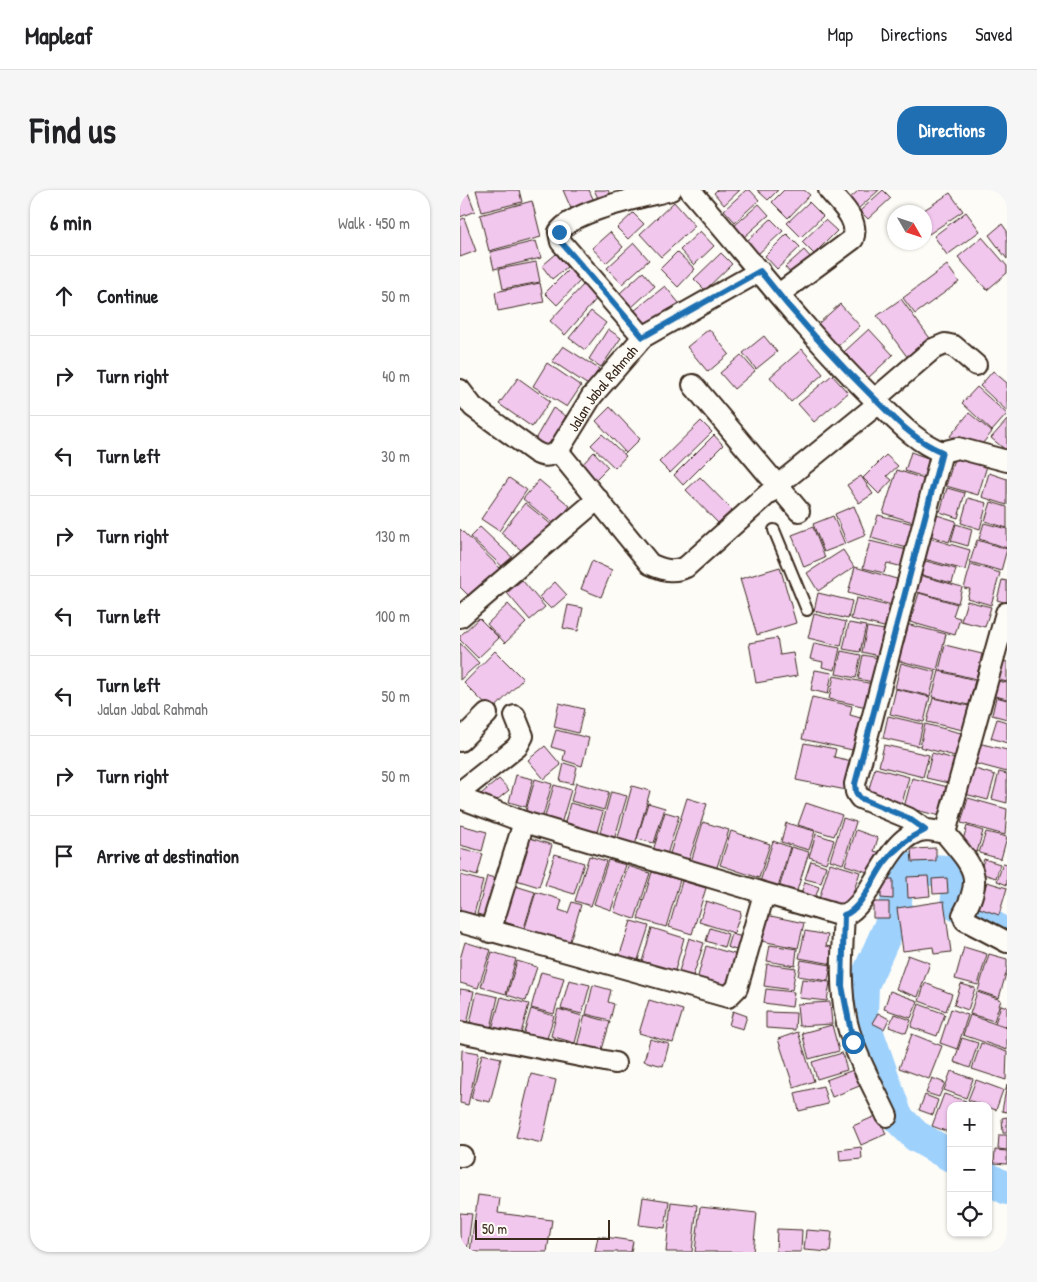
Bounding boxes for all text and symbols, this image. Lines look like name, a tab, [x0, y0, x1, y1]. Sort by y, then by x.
text: Mapleaf	[25, 19, 93, 51]
text: Map	[828, 22, 853, 47]
text: Directions	[881, 22, 947, 47]
text: Saved	[975, 22, 1012, 47]
button: Directions	[897, 106, 1007, 155]
text: Find us	[30, 107, 116, 154]
north arrow	[887, 205, 932, 250]
text: 6 min	[50, 208, 92, 237]
text: Walk · 450 m	[338, 212, 410, 234]
route end	[548, 221, 571, 244]
icon: ahead	[50, 282, 78, 310]
text: Continue	[97, 283, 158, 309]
text: 50 m	[382, 285, 410, 307]
street label: Jalan Jabal Rahmah	[562, 340, 642, 435]
icon: right	[50, 362, 78, 390]
text: Turn right	[97, 363, 168, 389]
text: 40 m	[382, 365, 410, 387]
icon: left	[50, 442, 78, 470]
text: Turn left	[97, 443, 160, 469]
text: 30 m	[381, 445, 410, 467]
icon: right	[50, 522, 78, 550]
text: Turn right	[97, 523, 168, 549]
text: 130 m	[375, 525, 410, 547]
icon: left	[50, 602, 78, 630]
text: Turn left	[97, 603, 160, 629]
text: 100 m	[375, 605, 410, 627]
text: Turn left	[97, 672, 160, 698]
icon: left	[50, 682, 78, 710]
text: 50 m	[382, 685, 410, 707]
text: Jalan Jabal Rahmah	[97, 698, 208, 720]
icon: right	[50, 762, 78, 790]
text: Turn right	[97, 763, 168, 789]
text: 50 m	[382, 765, 410, 787]
icon: arrive	[50, 842, 78, 870]
text: Arrive at destination	[97, 843, 239, 869]
route start	[842, 1031, 865, 1054]
map controls	[947, 1102, 992, 1237]
button: +	[947, 1102, 992, 1147]
button: −	[947, 1147, 992, 1192]
button: locate	[947, 1192, 992, 1237]
scale bar	[475, 1217, 610, 1240]
text: 50 m	[482, 1219, 507, 1238]

